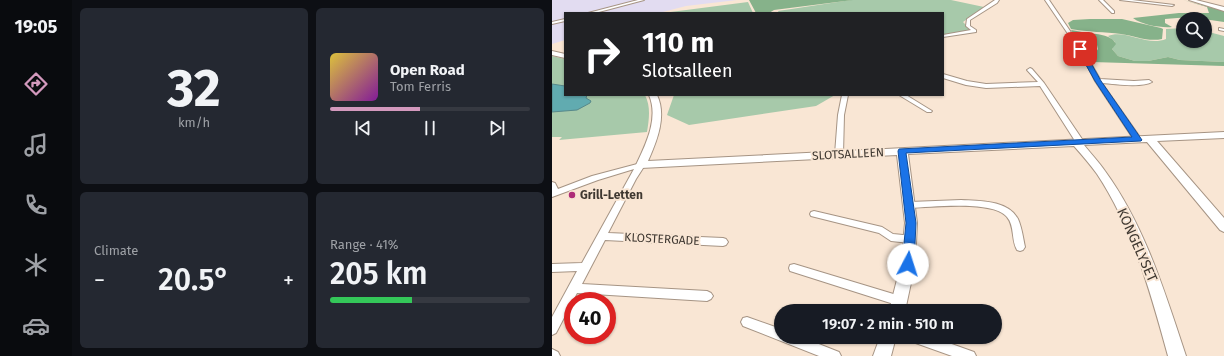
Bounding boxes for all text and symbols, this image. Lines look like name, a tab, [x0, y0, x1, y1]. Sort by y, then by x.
map controls	[1176, 12, 1212, 48]
button: search	[1176, 12, 1212, 48]
text: 19:05	[15, 16, 57, 38]
text: 110 m	[642, 26, 714, 59]
icon: right	[576, 28, 628, 80]
pin	[1063, 32, 1097, 66]
icon: arrive	[1069, 38, 1091, 60]
text: 32	[167, 57, 221, 120]
text: Slotsalleen	[642, 60, 732, 82]
text: Open Road	[390, 61, 465, 79]
icon: directions	[22, 70, 50, 98]
text: Tom Ferris	[390, 79, 451, 94]
text: km/h	[178, 115, 210, 130]
icon: previous	[352, 117, 374, 139]
icon: pause	[419, 117, 441, 139]
icon: next	[486, 117, 508, 139]
icon: music	[22, 131, 50, 159]
street label: SLOTSALLEEN	[812, 145, 884, 163]
place label: Grill-Letten	[580, 188, 643, 202]
marker: Grill-Letten	[567, 190, 577, 200]
icon: phone	[22, 191, 50, 219]
street label: KONGELYSET	[1113, 205, 1161, 285]
street label: KLOSTERGADE	[624, 230, 700, 248]
text: Range · 41%	[330, 237, 399, 252]
text: Climate	[94, 243, 138, 258]
position arrow	[887, 243, 929, 285]
icon: climate	[22, 251, 50, 279]
text: 205 km	[330, 256, 428, 292]
text: 20.5°	[158, 262, 230, 298]
text: −	[94, 267, 105, 294]
text: +	[283, 267, 294, 294]
speed limit sign: 40	[564, 292, 616, 344]
icon: car	[22, 312, 50, 340]
text: 19:07 · 2 min · 510 m	[822, 315, 954, 333]

